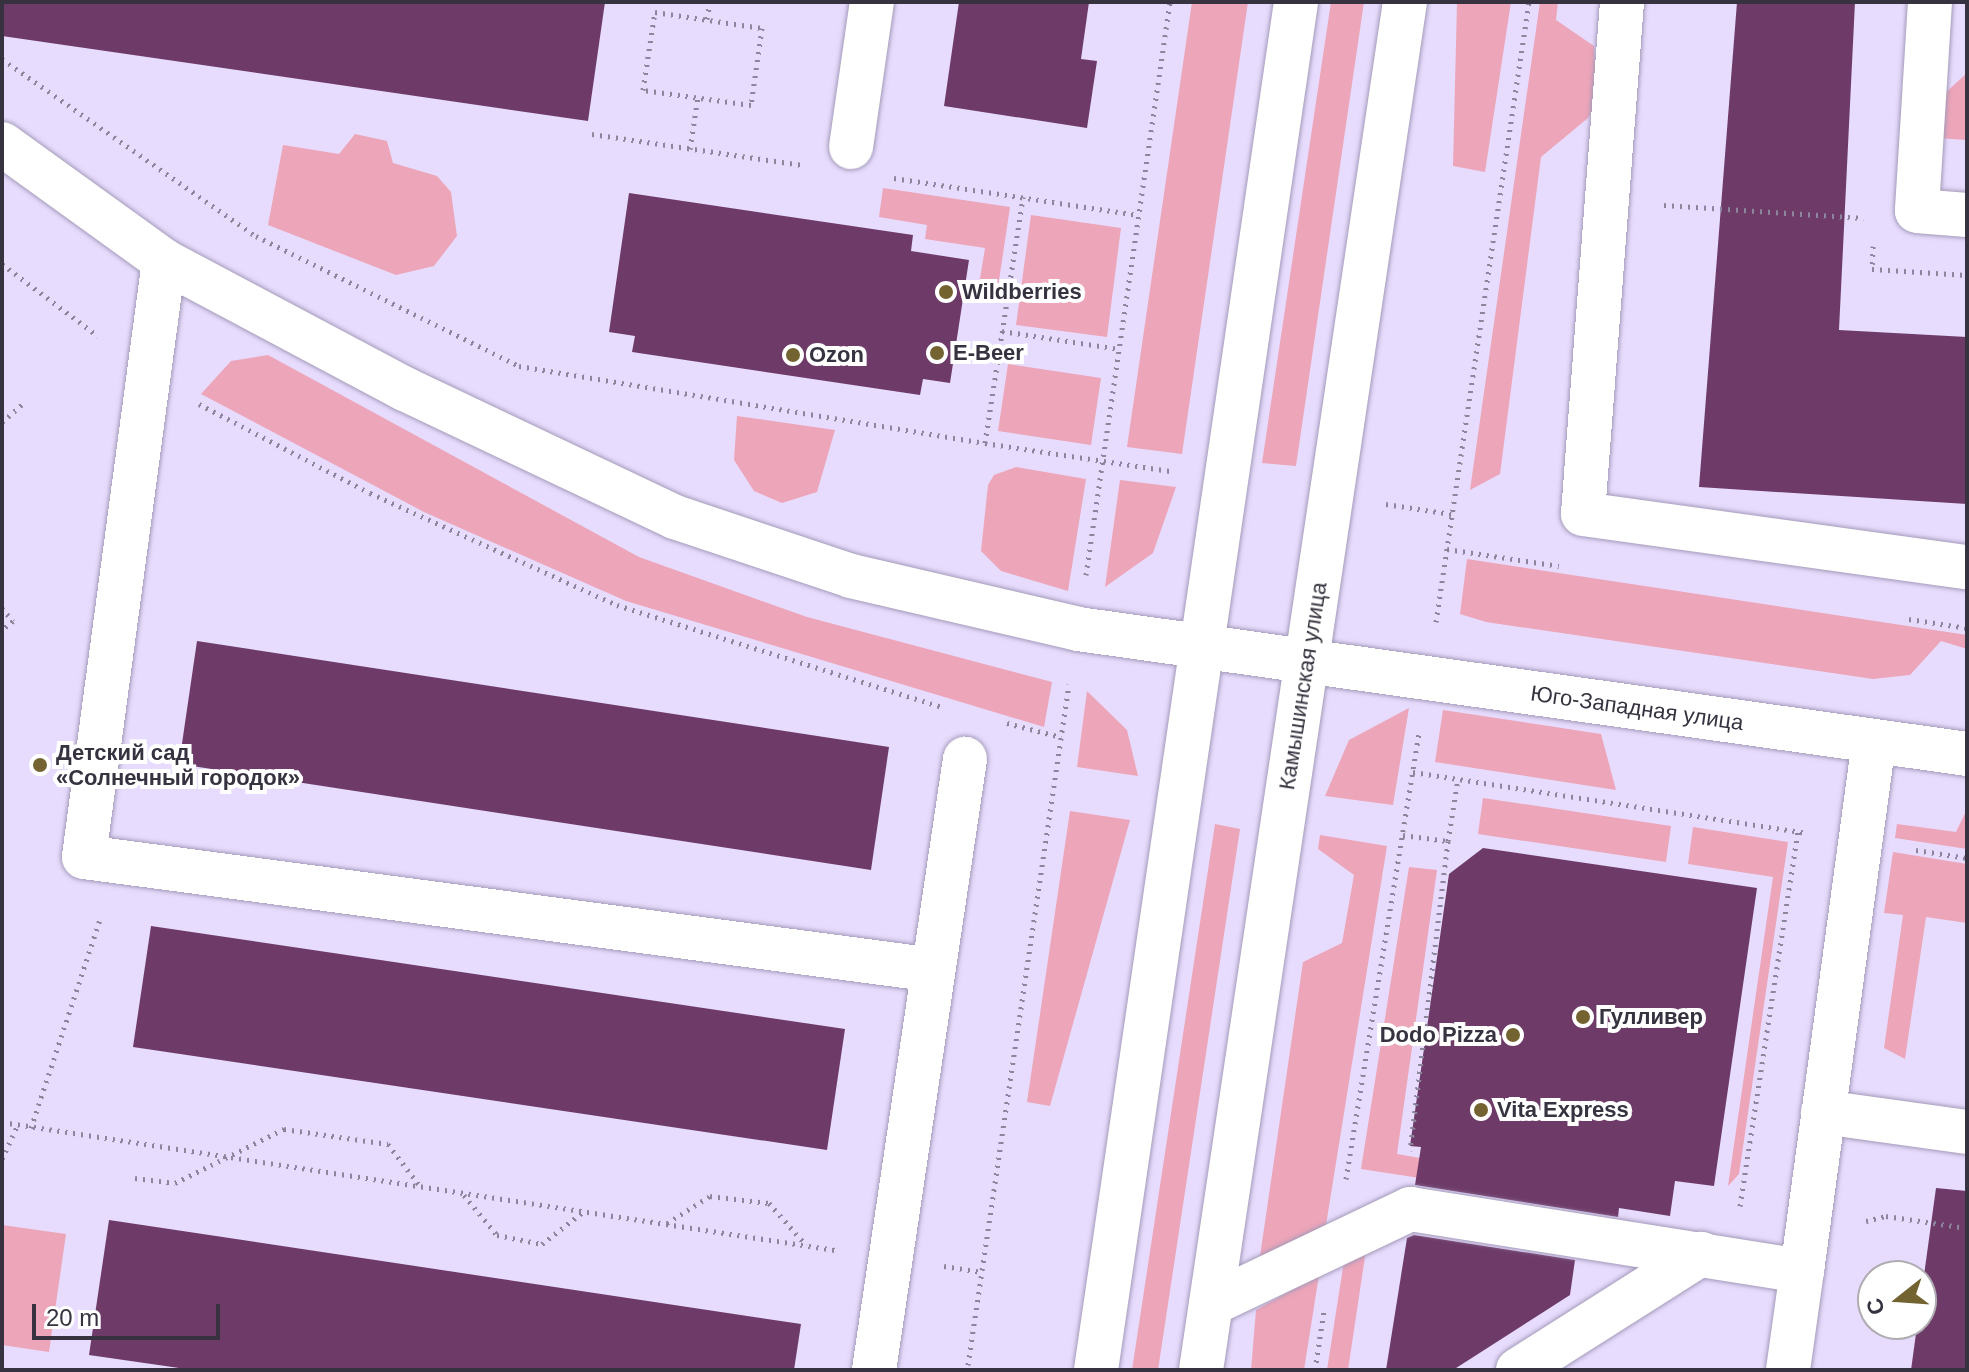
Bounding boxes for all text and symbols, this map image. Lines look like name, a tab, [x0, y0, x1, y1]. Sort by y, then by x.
place label: Wildberries	[962, 279, 1082, 305]
marker: Wildberries	[937, 283, 955, 301]
place label: E-Beer	[953, 340, 1024, 366]
place label: Ozon	[809, 342, 864, 368]
marker: E-Beer	[928, 344, 946, 362]
marker: Ozon	[784, 346, 802, 364]
street label: Камышинская улица	[1274, 580, 1332, 792]
street label: Юго-Западная улица	[1529, 680, 1745, 736]
place label: Детский сад «Солнечный городок»	[56, 739, 300, 790]
marker: Детский сад «Солнечный городок»	[31, 756, 49, 774]
place label: Гулливер	[1599, 1004, 1703, 1030]
marker: Гулливер	[1574, 1008, 1592, 1026]
place label: Dodo Pizza	[1380, 1022, 1497, 1048]
marker: Dodo Pizza	[1504, 1026, 1522, 1044]
place label: Vita Express	[1497, 1097, 1629, 1123]
marker: Vita Express	[1472, 1101, 1490, 1119]
north arrow	[1857, 1260, 1937, 1340]
scale bar	[36, 1288, 224, 1338]
text: С	[1861, 1295, 1890, 1318]
text: 20 m	[46, 1304, 99, 1331]

